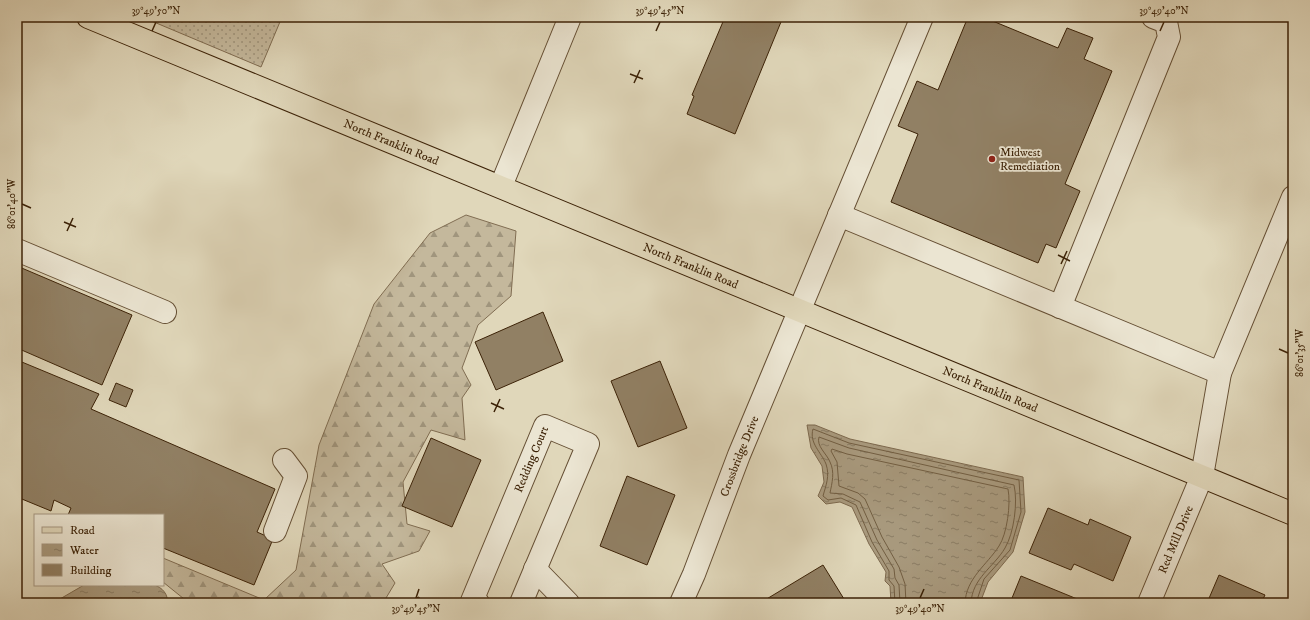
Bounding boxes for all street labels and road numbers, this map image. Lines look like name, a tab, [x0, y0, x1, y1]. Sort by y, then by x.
street label: North Franklin Road	[341, 116, 441, 168]
street label: North Franklin Road	[641, 239, 741, 292]
street label: North Franklin Road	[940, 363, 1040, 415]
street label: Crossbridge Drive	[716, 414, 762, 499]
street label: Redding Court	[511, 424, 552, 495]
street label: Red Mill Drive	[1155, 503, 1196, 575]

